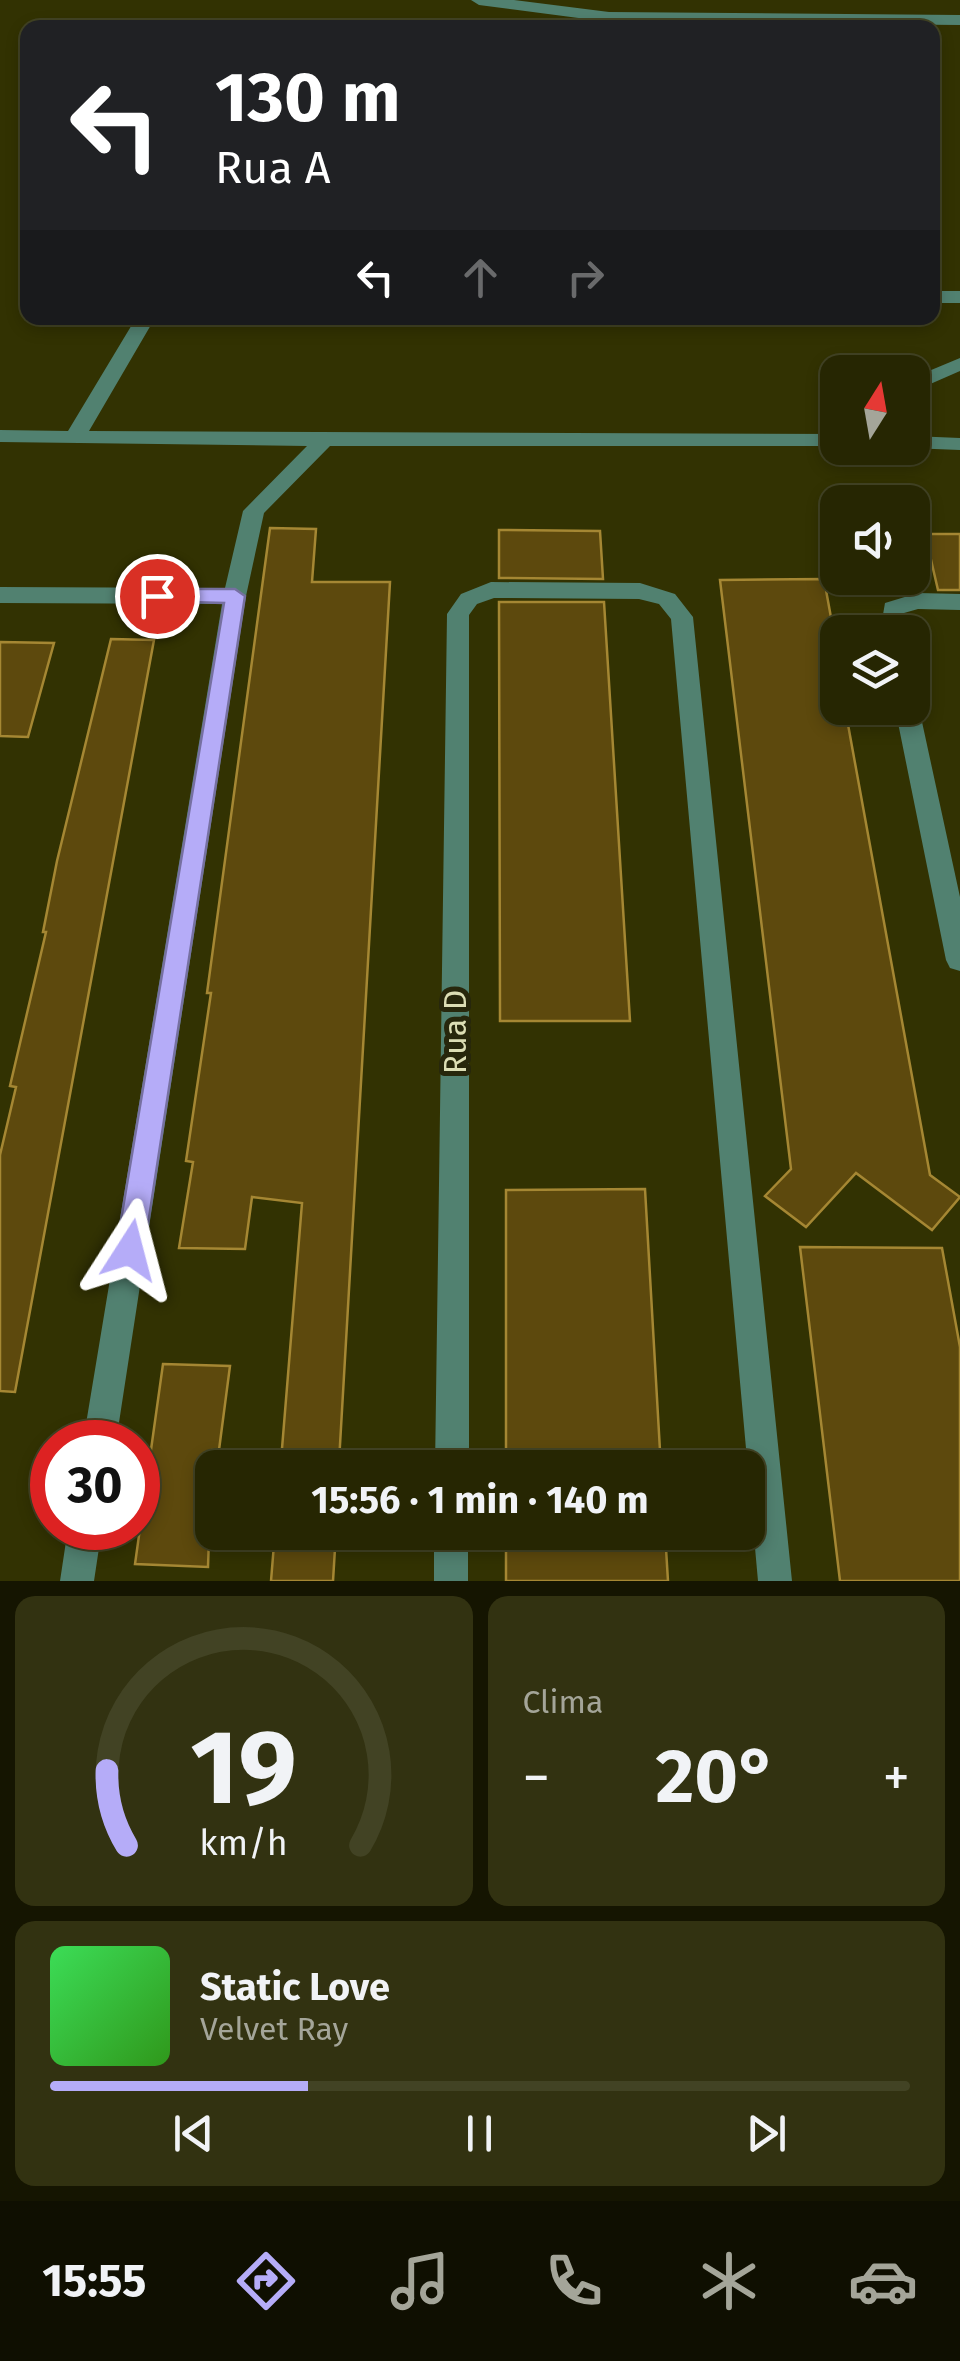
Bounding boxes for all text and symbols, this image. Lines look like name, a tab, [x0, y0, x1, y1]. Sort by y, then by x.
text: 130 m	[215, 56, 401, 140]
icon: left	[50, 60, 180, 190]
text: Rua A	[215, 141, 331, 195]
icon: left	[348, 250, 403, 305]
icon: ahead	[453, 250, 508, 305]
icon: right	[558, 250, 613, 305]
north arrow	[820, 355, 930, 465]
map controls	[820, 355, 930, 725]
button: sound	[820, 485, 930, 595]
pin	[115, 554, 200, 639]
icon: arrive	[130, 569, 185, 624]
button: layers	[820, 615, 930, 725]
street label: Rua D	[436, 990, 474, 1074]
position arrow	[78, 1198, 182, 1302]
speed limit sign: 30	[30, 1420, 160, 1550]
text: 15:56 · 1 min · 140 m	[311, 1477, 649, 1523]
text: Clima	[523, 1683, 603, 1721]
text: 19	[191, 1706, 297, 1831]
text: 20°	[655, 1732, 777, 1822]
text: −	[523, 1745, 550, 1811]
text: +	[883, 1745, 910, 1811]
text: km/h	[200, 1822, 288, 1864]
text: Static Love	[200, 1964, 390, 2010]
text: Velvet Ray	[200, 2010, 348, 2048]
icon: previous	[166, 2106, 221, 2161]
icon: pause	[452, 2106, 507, 2161]
icon: next	[739, 2106, 794, 2161]
icon: directions	[231, 2246, 301, 2316]
icon: music	[385, 2246, 455, 2316]
icon: phone	[539, 2246, 609, 2316]
icon: climate	[694, 2246, 764, 2316]
icon: car	[848, 2246, 918, 2316]
text: 15:55	[42, 2254, 146, 2308]

